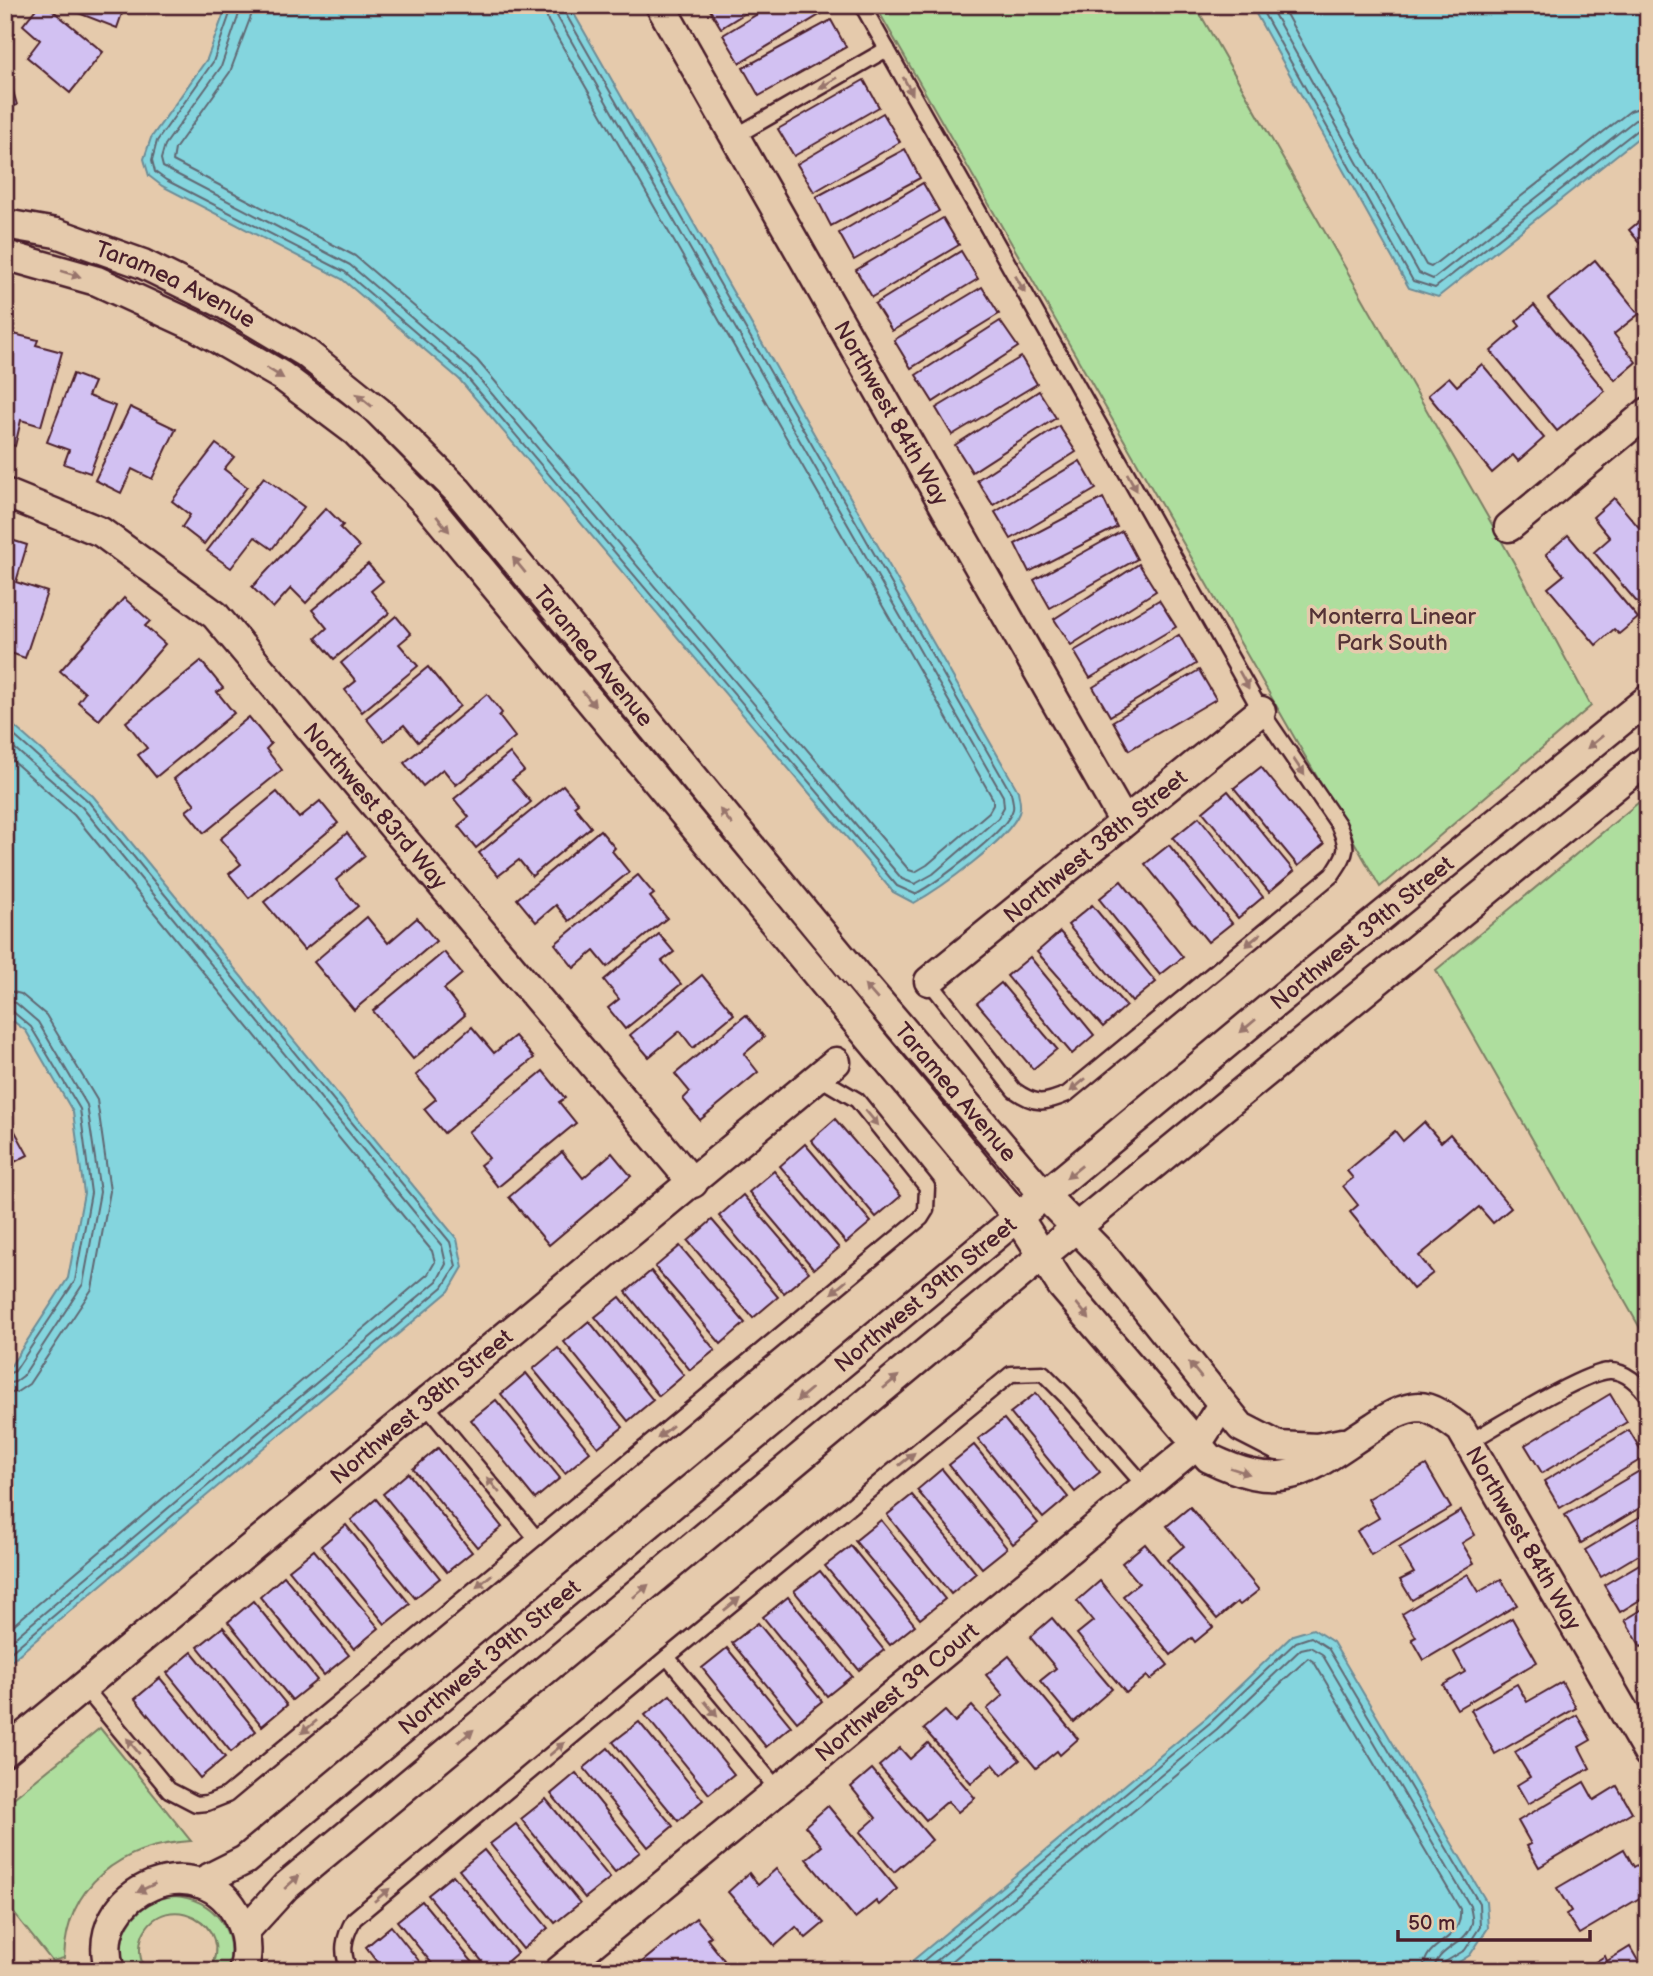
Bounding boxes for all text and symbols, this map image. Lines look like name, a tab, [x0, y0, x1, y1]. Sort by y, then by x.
one-way arrow	[902, 76, 914, 96]
one-way arrow	[818, 77, 837, 89]
street label: Taramea Avenue	[91, 235, 260, 335]
one-way arrow	[61, 269, 82, 279]
one-way arrow	[1014, 274, 1026, 294]
street label: Northwest 84th Way	[827, 316, 955, 511]
one-way arrow	[265, 366, 284, 379]
one-way arrow	[355, 393, 372, 408]
one-way arrow	[1126, 472, 1138, 492]
one-way arrow	[436, 515, 451, 533]
one-way arrow	[512, 557, 527, 575]
street label: Taramea Avenue	[527, 580, 659, 733]
park label: Monterra Linear Park South	[1308, 603, 1477, 657]
one-way arrow	[1238, 671, 1250, 690]
one-way arrow	[581, 690, 596, 708]
street label: Northwest 83rd Way	[297, 717, 453, 896]
one-way arrow	[1586, 734, 1604, 749]
one-way arrow	[1292, 758, 1306, 776]
street label: Northwest 38th Street	[998, 764, 1193, 930]
one-way arrow	[719, 808, 734, 825]
street label: Northwest 39th Street	[1265, 850, 1460, 1016]
one-way arrow	[1244, 932, 1262, 948]
one-way arrow	[863, 983, 879, 1001]
street label: Taramea Avenue	[888, 1017, 1022, 1168]
one-way arrow	[1240, 1018, 1257, 1033]
one-way arrow	[1069, 1077, 1086, 1092]
one-way arrow	[864, 1109, 879, 1126]
one-way arrow	[1065, 1164, 1083, 1179]
street label: Northwest 39th Street	[829, 1211, 1022, 1379]
one-way arrow	[831, 1279, 849, 1294]
one-way arrow	[1075, 1302, 1090, 1319]
street label: Northwest 38th Street	[325, 1323, 519, 1491]
one-way arrow	[1187, 1361, 1202, 1379]
one-way arrow	[883, 1375, 900, 1390]
one-way arrow	[796, 1387, 814, 1402]
one-way arrow	[656, 1424, 673, 1439]
street label: Northwest 84th Way	[1459, 1442, 1587, 1636]
one-way arrow	[899, 1452, 916, 1467]
one-way arrow	[1230, 1466, 1251, 1477]
one-way arrow	[485, 1476, 500, 1494]
street label: Northwest 39th Street	[393, 1574, 586, 1741]
one-way arrow	[475, 1574, 493, 1589]
one-way arrow	[632, 1583, 650, 1598]
one-way arrow	[722, 1596, 740, 1611]
street label: Northwest 39 Court	[810, 1617, 985, 1768]
one-way arrow	[703, 1700, 719, 1718]
one-way arrow	[300, 1719, 317, 1734]
one-way arrow	[458, 1729, 475, 1744]
one-way arrow	[125, 1737, 140, 1755]
one-way arrow	[548, 1742, 565, 1757]
one-way arrow	[283, 1874, 301, 1890]
one-way arrow	[136, 1882, 156, 1893]
one-way arrow	[373, 1887, 391, 1903]
scale bar	[1398, 1899, 1590, 1943]
text: 50 m	[1408, 1911, 1455, 1936]

